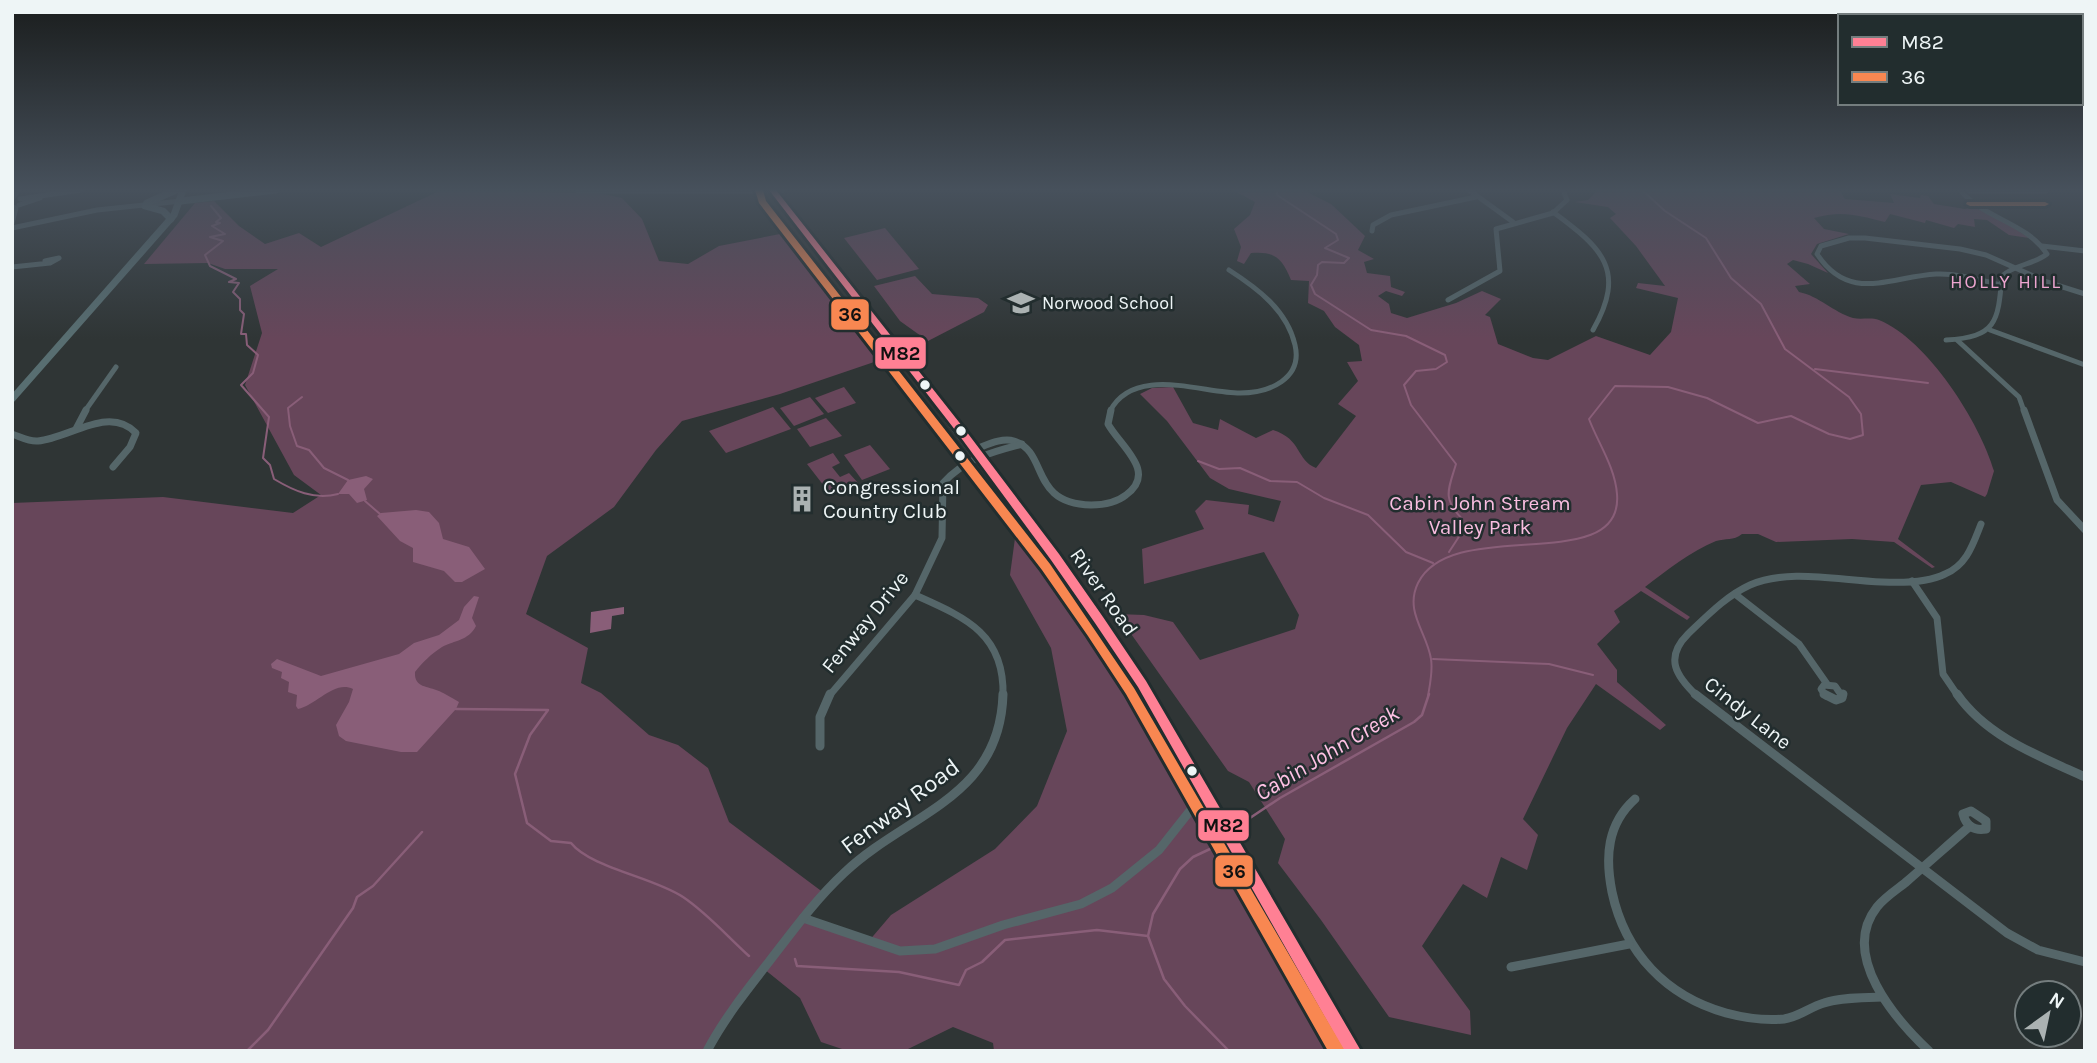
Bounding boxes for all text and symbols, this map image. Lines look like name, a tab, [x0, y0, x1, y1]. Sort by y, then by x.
legend	[1838, 14, 2083, 105]
text: M82	[1901, 30, 1944, 54]
text: 36	[1901, 65, 1925, 89]
district label: HOLLY HILL	[1950, 271, 2062, 293]
school or university icon: Norwood School	[1006, 288, 1036, 318]
place label: Norwood School	[1042, 292, 1174, 314]
line badge: 36	[830, 298, 870, 331]
text: 36	[838, 304, 862, 326]
line badge: M82	[874, 336, 927, 370]
text: M82	[880, 343, 920, 365]
unlabelled marker	[918, 378, 932, 392]
unlabelled marker	[954, 424, 968, 438]
unlabelled marker	[953, 449, 967, 463]
place label: Congressional Country Club	[823, 475, 960, 523]
building icon: Congressional Country Club	[787, 484, 817, 514]
park label: Cabin John Stream Valley Park	[1389, 491, 1571, 539]
street label: River Road	[1065, 544, 1143, 640]
street label: Fenway Drive	[817, 566, 913, 678]
street label: Cindy Lane	[1700, 672, 1796, 754]
water label: Cabin John Creek	[1250, 699, 1404, 807]
street label: Fenway Road	[835, 752, 965, 860]
unlabelled marker	[1185, 764, 1199, 778]
line badge: M82	[1197, 809, 1250, 842]
text: M82	[1203, 815, 1243, 837]
line badge: 36	[1214, 854, 1254, 888]
text: 36	[1222, 861, 1246, 883]
north arrow	[2013, 979, 2083, 1049]
text: N	[2045, 988, 2068, 1014]

